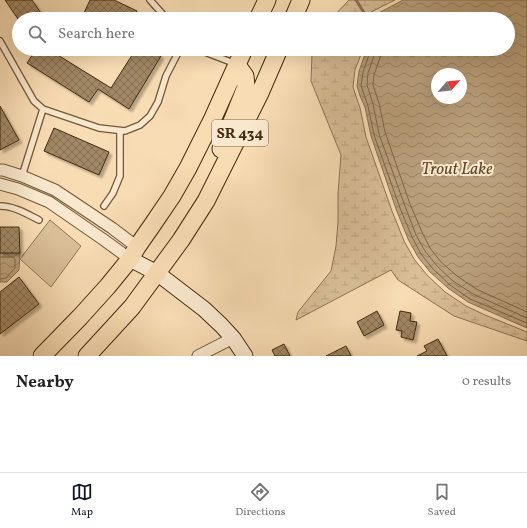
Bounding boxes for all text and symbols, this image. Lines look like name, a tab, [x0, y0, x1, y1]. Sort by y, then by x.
search box	[12, 12, 515, 56]
icon: search	[26, 23, 48, 45]
text: Search here	[58, 24, 135, 45]
north arrow	[431, 68, 467, 104]
road number: SR 434	[212, 120, 268, 146]
water label: Trout Lake	[422, 158, 493, 181]
text: Nearby	[16, 371, 74, 394]
text: 0 results	[462, 373, 511, 391]
tab: Map	[71, 481, 93, 520]
tab: Directions	[235, 481, 286, 520]
tab: Saved	[428, 481, 456, 520]

